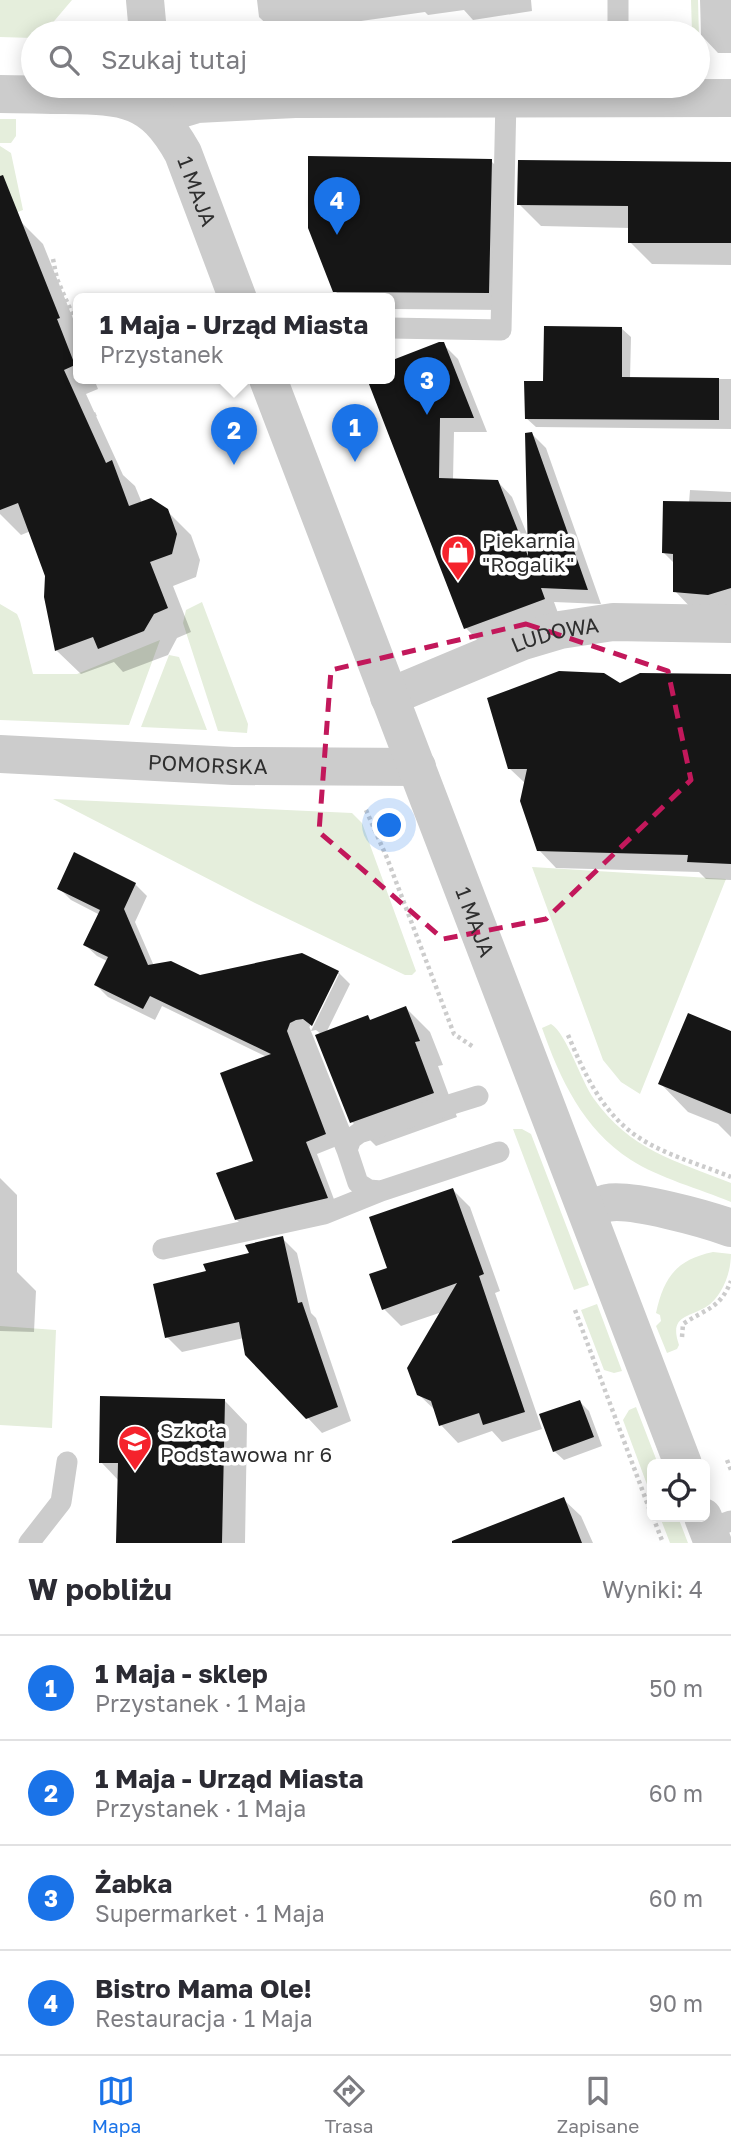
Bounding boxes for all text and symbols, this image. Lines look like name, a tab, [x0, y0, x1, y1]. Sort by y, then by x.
search box	[21, 21, 710, 98]
icon: search	[45, 41, 83, 79]
text: Szukaj tutaj	[101, 44, 247, 75]
street label: 1 MAJA	[172, 152, 222, 230]
pin: 4	[314, 177, 360, 235]
popup	[73, 293, 395, 384]
text: 1 Maja - Urząd Miasta	[100, 309, 368, 340]
text: Przystanek	[100, 340, 224, 368]
pin: 3	[404, 357, 450, 415]
pin: 1	[332, 404, 378, 462]
pin: 2	[211, 407, 257, 465]
place label: Piekarnia "Rogalik"	[482, 527, 576, 577]
shop icon: Piekarnia "Rogalik"	[439, 533, 477, 582]
street label: LUDOWA	[507, 611, 601, 658]
street label: POMORSKA	[147, 749, 268, 779]
your location	[372, 808, 406, 842]
street label: 1 MAJA	[450, 883, 501, 960]
place label: Szkoła Podstawowa nr 6	[160, 1417, 332, 1467]
school or university icon: Szkoła Podstawowa nr 6	[116, 1423, 154, 1472]
map controls	[647, 1459, 710, 1522]
button: locate	[647, 1459, 710, 1522]
text: W pobliżu	[28, 1571, 172, 1607]
text: Wyniki: 4	[602, 1575, 703, 1603]
text: 1 Maja - sklep	[95, 1658, 268, 1689]
text: 1	[45, 1674, 57, 1702]
text: 50 m	[649, 1674, 703, 1702]
text: Przystanek · 1 Maja	[95, 1689, 306, 1717]
text: 1 Maja - Urząd Miasta	[95, 1763, 364, 1794]
text: 2	[44, 1779, 58, 1807]
text: 60 m	[649, 1779, 703, 1807]
text: Przystanek · 1 Maja	[95, 1794, 306, 1822]
text: Żabka	[95, 1868, 172, 1899]
text: 3	[44, 1884, 58, 1912]
text: 60 m	[649, 1884, 703, 1912]
text: Supermarket · 1 Maja	[95, 1899, 325, 1927]
text: Bistro Mama Ole!	[95, 1973, 312, 2004]
text: 4	[44, 1989, 58, 2017]
text: 90 m	[649, 1989, 703, 2017]
text: Restauracja · 1 Maja	[95, 2004, 313, 2032]
tab: Mapa	[92, 2072, 141, 2137]
tab: Trasa	[325, 2072, 373, 2137]
tab: Zapisane	[557, 2072, 639, 2137]

